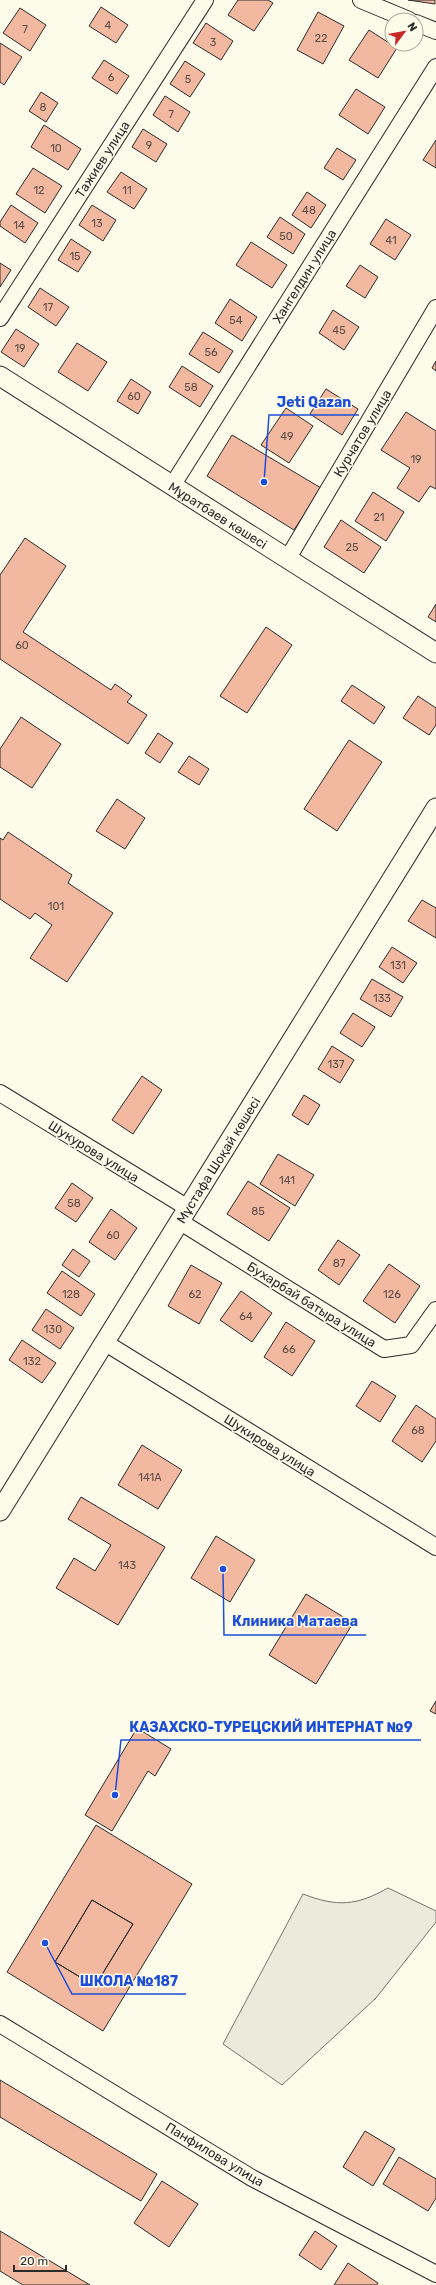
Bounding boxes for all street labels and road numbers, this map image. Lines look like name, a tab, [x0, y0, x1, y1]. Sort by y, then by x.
street label: Тажиев улица	[72, 118, 133, 200]
street label: Хангелдин улица	[270, 227, 339, 326]
street label: Курчатов улица	[331, 387, 394, 479]
street label: Мұратбаев көшесі	[166, 479, 270, 552]
street label: Мұстафа Шоқай көшесі	[173, 1095, 263, 1226]
street label: Шукурова улица	[46, 1118, 142, 1185]
street label: Бухарбай батыра улица	[244, 1259, 379, 1350]
street label: Шукирова улица	[221, 1411, 318, 1480]
street label: Панфилова улица	[163, 2119, 266, 2190]

